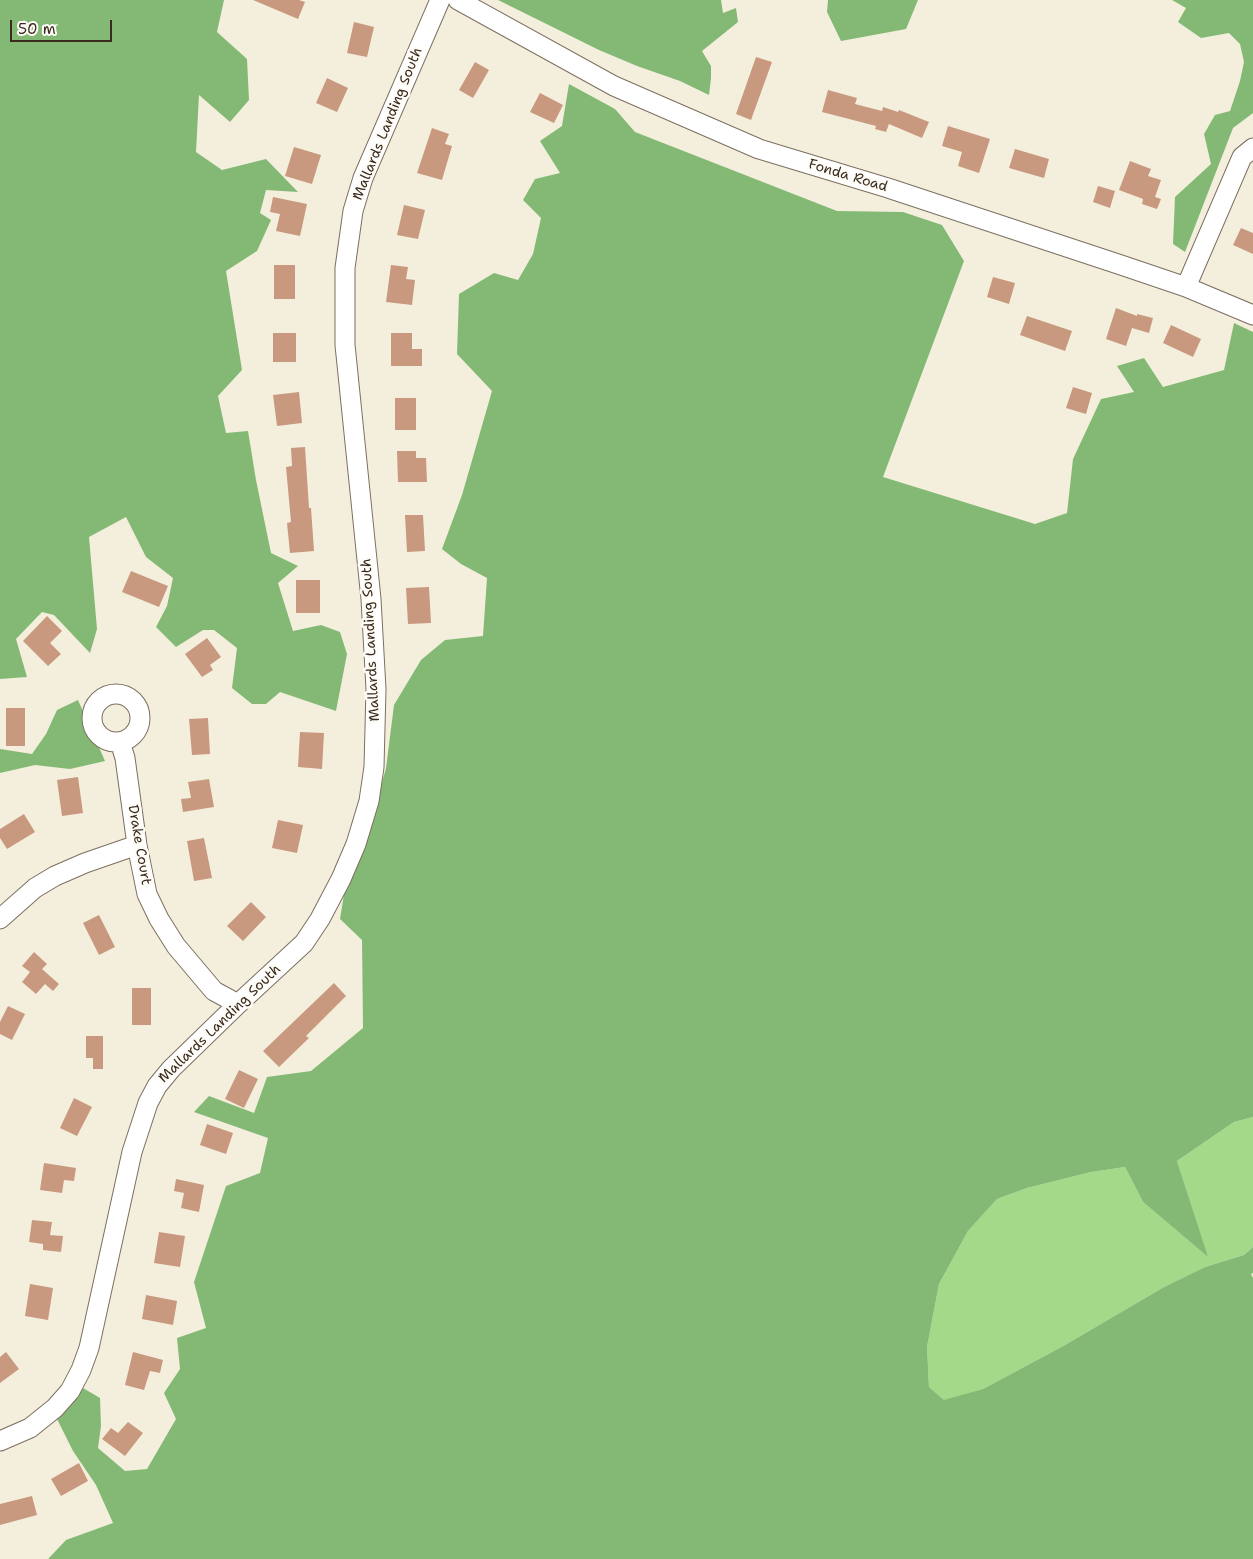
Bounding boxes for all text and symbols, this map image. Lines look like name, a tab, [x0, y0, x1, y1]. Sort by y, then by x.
scale bar	[12, 10, 115, 42]
text: 50 m	[18, 19, 56, 39]
street label: Mallards Landing South	[350, 45, 426, 203]
street label: Fonda Road	[806, 156, 890, 196]
street label: Mallards Landing South	[358, 558, 384, 722]
street label: Drake Court	[124, 804, 154, 886]
street label: Mallards Landing South	[155, 961, 285, 1087]

